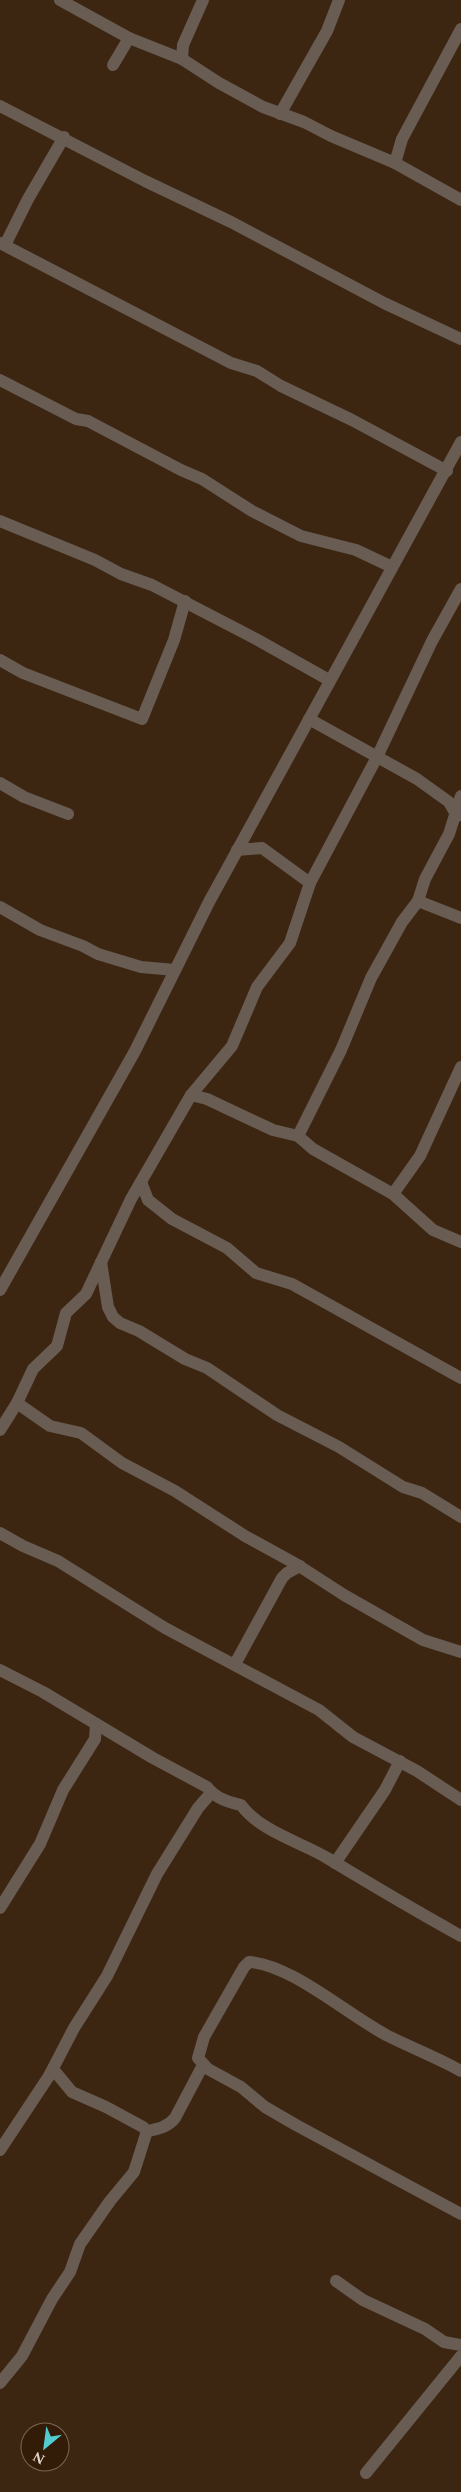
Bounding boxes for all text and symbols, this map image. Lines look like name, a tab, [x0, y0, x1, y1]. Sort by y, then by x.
north arrow	[20, 2422, 70, 2472]
text: N	[29, 2446, 49, 2470]

